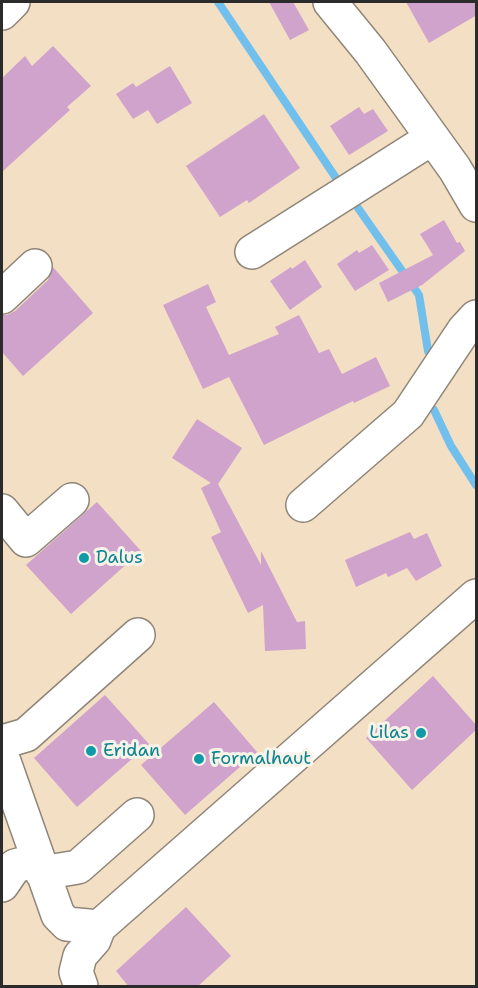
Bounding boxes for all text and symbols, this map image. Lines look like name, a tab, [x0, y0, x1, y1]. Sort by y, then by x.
place label: Dalus	[96, 547, 143, 569]
marker: Dalus	[77, 551, 91, 565]
place label: Lilas	[369, 722, 409, 744]
marker: Lilas	[414, 726, 428, 740]
place label: Eridan	[103, 740, 160, 762]
marker: Eridan	[84, 744, 98, 758]
place label: Formalhaut	[211, 748, 311, 770]
marker: Formalhaut	[192, 752, 206, 766]

